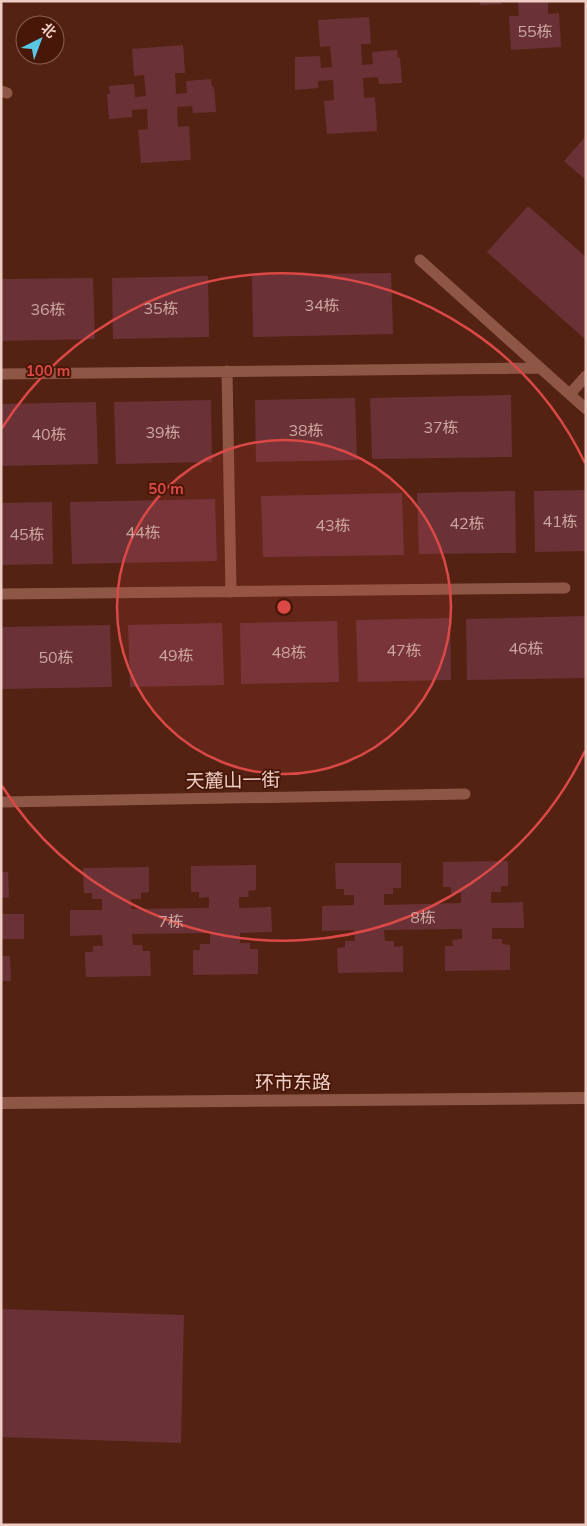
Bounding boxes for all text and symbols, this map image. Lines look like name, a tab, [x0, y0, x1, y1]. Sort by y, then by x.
north arrow	[15, 15, 65, 65]
text: 北	[37, 19, 60, 42]
house number: 55栋	[517, 21, 553, 41]
house number: 34栋	[304, 295, 340, 315]
house number: 35栋	[143, 298, 179, 318]
house number: 36栋	[30, 299, 66, 319]
text: 100 m	[26, 361, 70, 380]
house number: 37栋	[423, 417, 459, 437]
house number: 38栋	[288, 420, 324, 440]
house number: 39栋	[145, 422, 181, 442]
house number: 40栋	[31, 424, 67, 444]
text: 50 m	[148, 479, 184, 498]
house number: 41栋	[542, 511, 578, 531]
house number: 42栋	[449, 513, 485, 533]
house number: 43栋	[315, 515, 351, 535]
house number: 44栋	[125, 522, 161, 542]
house number: 45栋	[9, 524, 45, 544]
centre of rings	[275, 598, 293, 616]
house number: 46栋	[508, 638, 544, 658]
house number: 47栋	[386, 640, 422, 660]
house number: 48栋	[271, 642, 307, 662]
house number: 49栋	[158, 645, 194, 665]
house number: 50栋	[38, 647, 74, 667]
street label: 天麓山一街	[185, 767, 281, 793]
house number: 8栋	[410, 907, 436, 927]
house number: 7栋	[158, 911, 184, 931]
street label: 环市东路	[255, 1070, 331, 1094]

